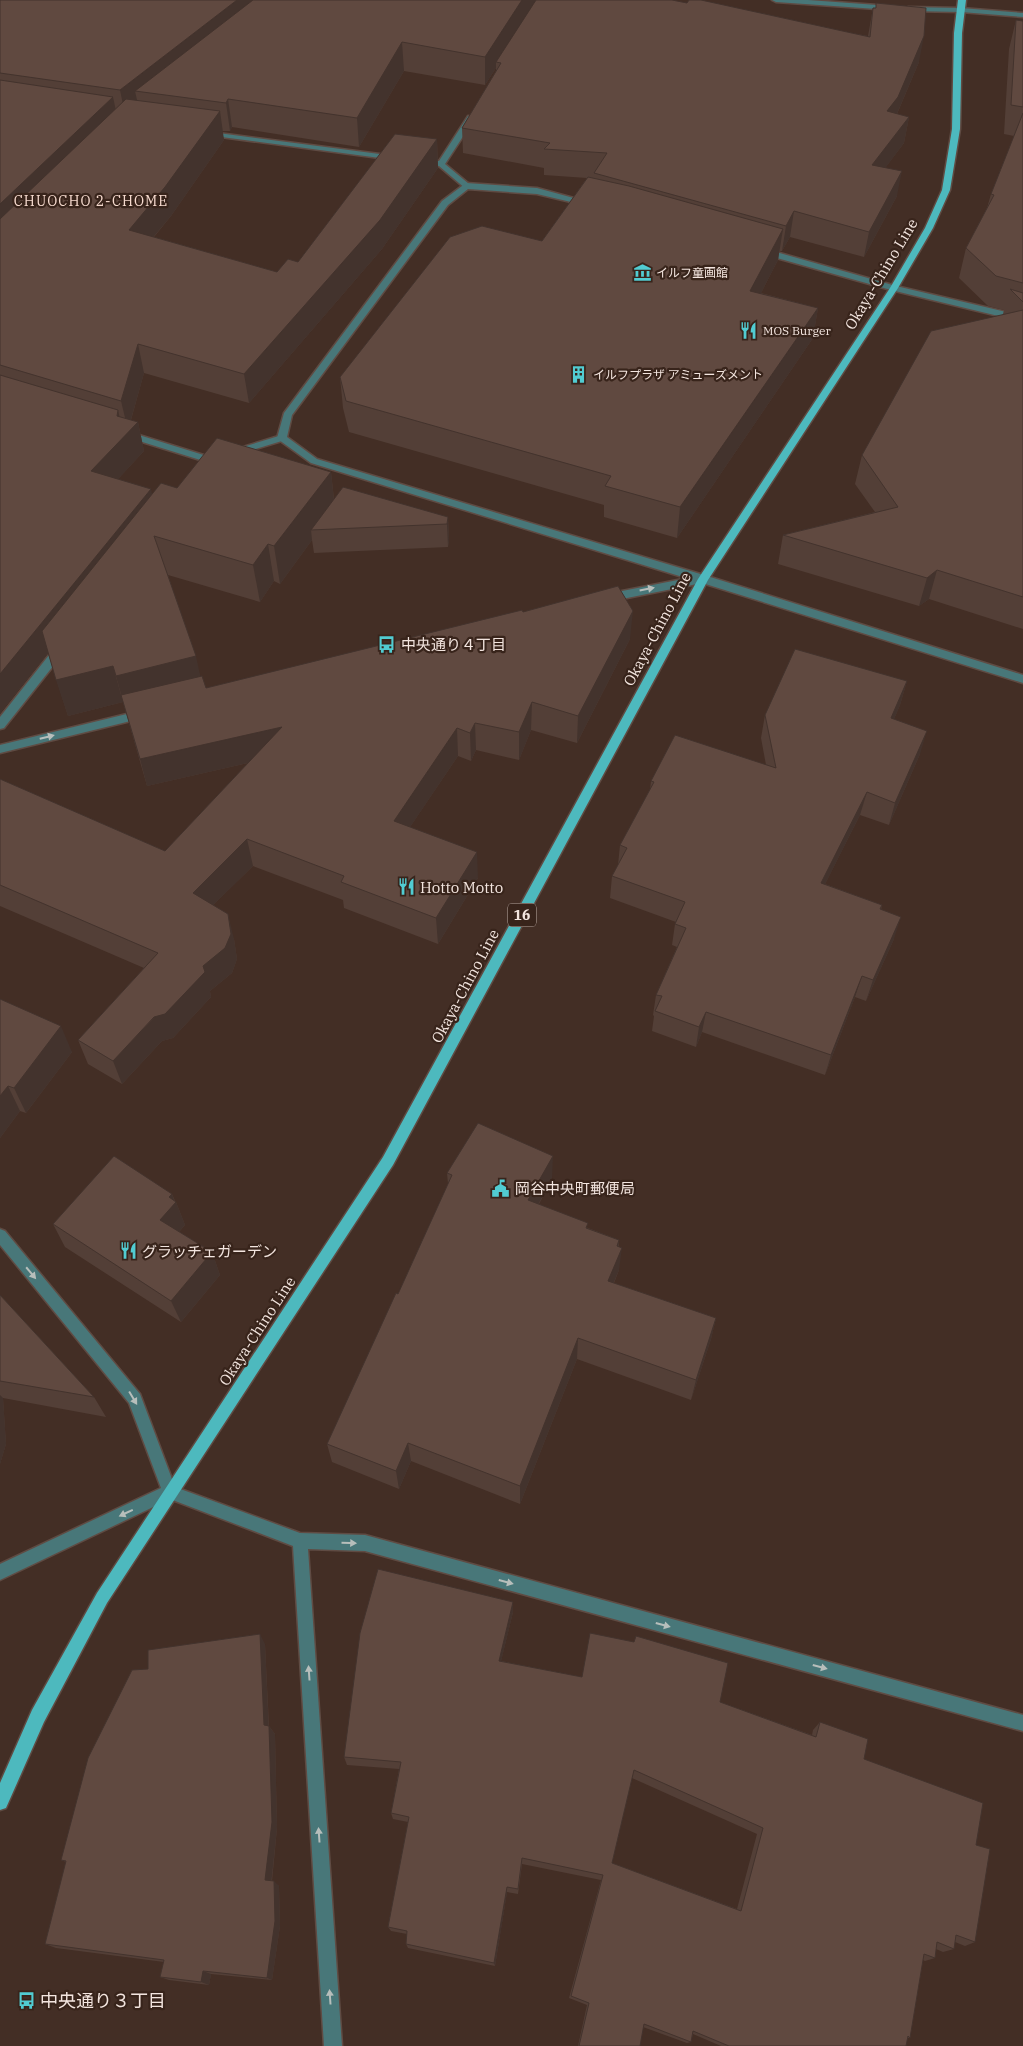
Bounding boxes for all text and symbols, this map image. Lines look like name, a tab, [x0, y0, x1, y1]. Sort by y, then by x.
district label: CHUOCHO 2-CHOME	[14, 192, 168, 210]
street label: Okaya-Chino Line	[840, 215, 922, 333]
museum icon: イルフ童画館	[632, 262, 652, 282]
place label: イルフ童画館	[656, 265, 728, 280]
restaurant icon: MOS Burger	[739, 320, 759, 340]
place label: MOS Burger	[763, 323, 831, 338]
building icon: イルフプラザ アミューズメント	[569, 364, 589, 384]
place label: イルフプラザ アミューズメント	[593, 367, 763, 382]
street label: Okaya-Chino Line	[619, 569, 695, 689]
one-way arrow	[639, 585, 655, 593]
bus stop icon: 中央通り４丁目	[377, 634, 397, 654]
place label: 中央通り４丁目	[401, 635, 506, 654]
one-way arrow	[40, 733, 55, 741]
restaurant icon: Hotto Motto	[396, 877, 416, 897]
place label: Hotto Motto	[420, 878, 503, 897]
road number: 16	[508, 904, 536, 926]
street label: Okaya-Chino Line	[427, 926, 503, 1046]
public building icon: 岡谷中央町郵便局	[491, 1178, 511, 1198]
place label: 岡谷中央町郵便局	[515, 1179, 635, 1198]
restaurant icon: グラッチェガーデン	[118, 1241, 138, 1261]
place label: グラッチェガーデン	[142, 1242, 277, 1261]
one-way arrow	[25, 1266, 37, 1278]
street label: Okaya-Chino Line	[215, 1273, 299, 1389]
one-way arrow	[129, 1392, 138, 1405]
one-way arrow	[119, 1509, 133, 1517]
one-way arrow	[341, 1539, 357, 1547]
one-way arrow	[499, 1578, 514, 1586]
one-way arrow	[656, 1621, 671, 1629]
one-way arrow	[812, 1664, 827, 1672]
one-way arrow	[304, 1665, 312, 1681]
one-way arrow	[315, 1827, 323, 1843]
place label: 中央通り３丁目	[40, 1989, 166, 2012]
one-way arrow	[326, 1989, 334, 2005]
bus stop icon: 中央通り３丁目	[16, 1990, 36, 2010]

